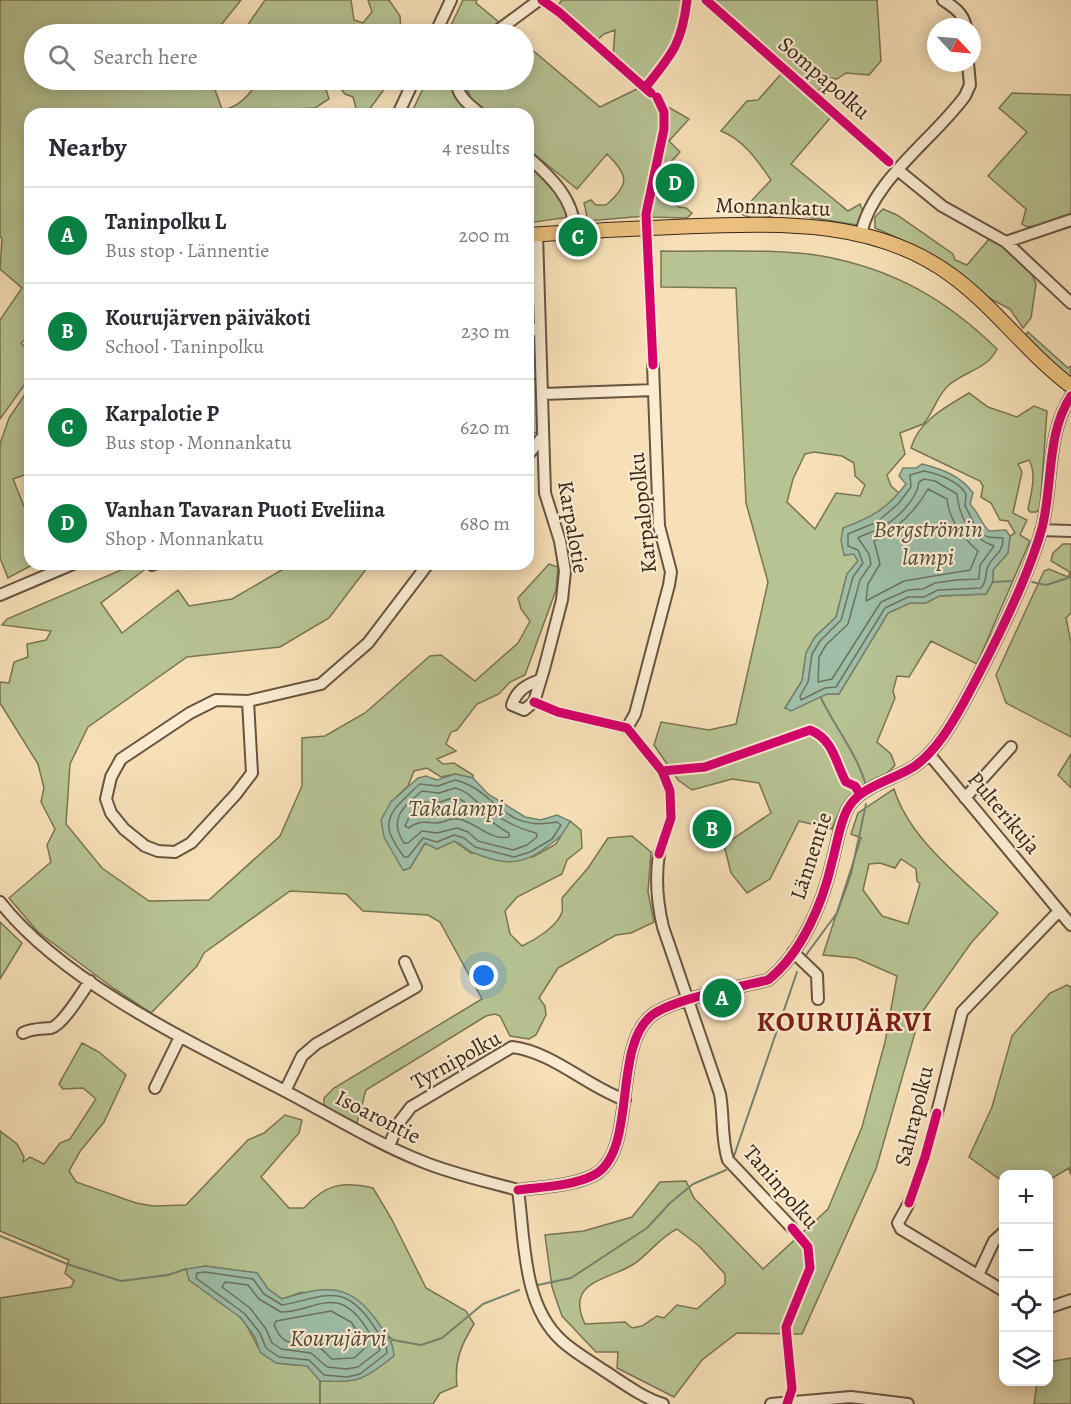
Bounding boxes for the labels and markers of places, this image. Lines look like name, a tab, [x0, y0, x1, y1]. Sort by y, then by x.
pin: D	[656, 160, 694, 206]
pin: C	[558, 214, 598, 260]
pin: B	[692, 806, 732, 852]
pin: A	[702, 976, 742, 1020]

